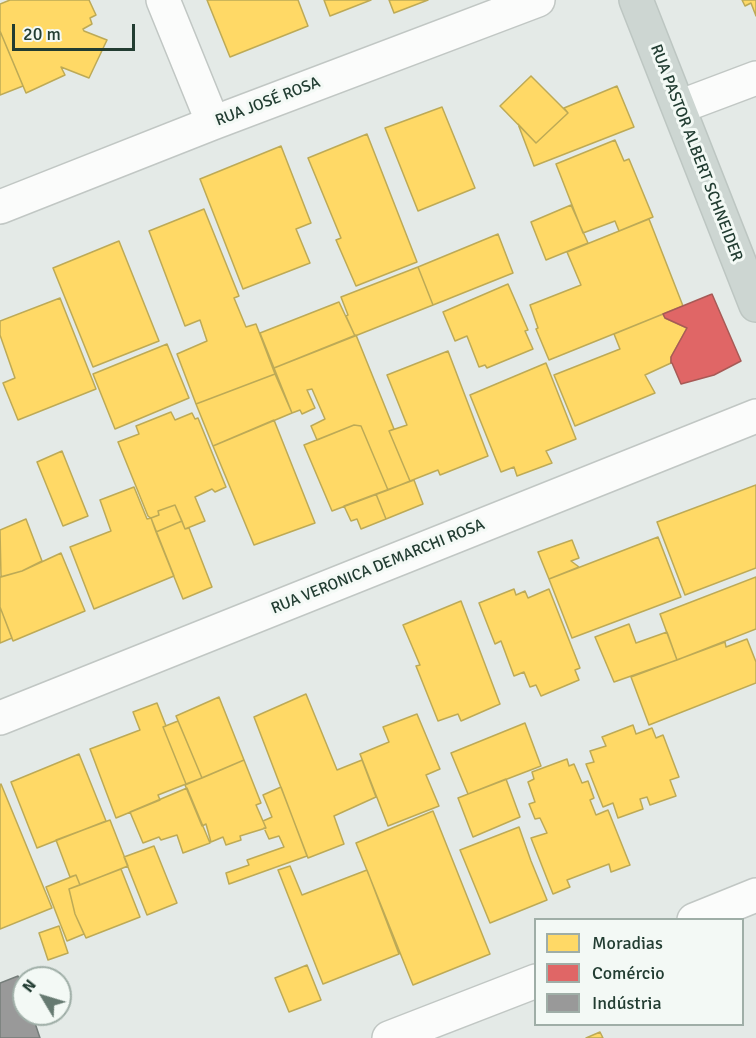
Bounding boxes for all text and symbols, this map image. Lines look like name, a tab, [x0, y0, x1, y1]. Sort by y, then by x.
scale bar	[15, 12, 138, 50]
text: 20 m	[23, 23, 61, 45]
street label: RUA PASTOR ALBERT SCHNEIDER	[646, 42, 746, 264]
street label: RUA JOSÉ ROSA	[213, 73, 323, 131]
street label: RUA VERONICA DEMARCHI ROSA	[268, 515, 488, 619]
legend	[534, 918, 744, 1026]
text: Moradias	[592, 932, 663, 954]
text: Comércio	[592, 962, 665, 984]
north arrow	[12, 966, 72, 1026]
text: N	[18, 976, 41, 997]
text: Indústria	[592, 992, 662, 1014]

